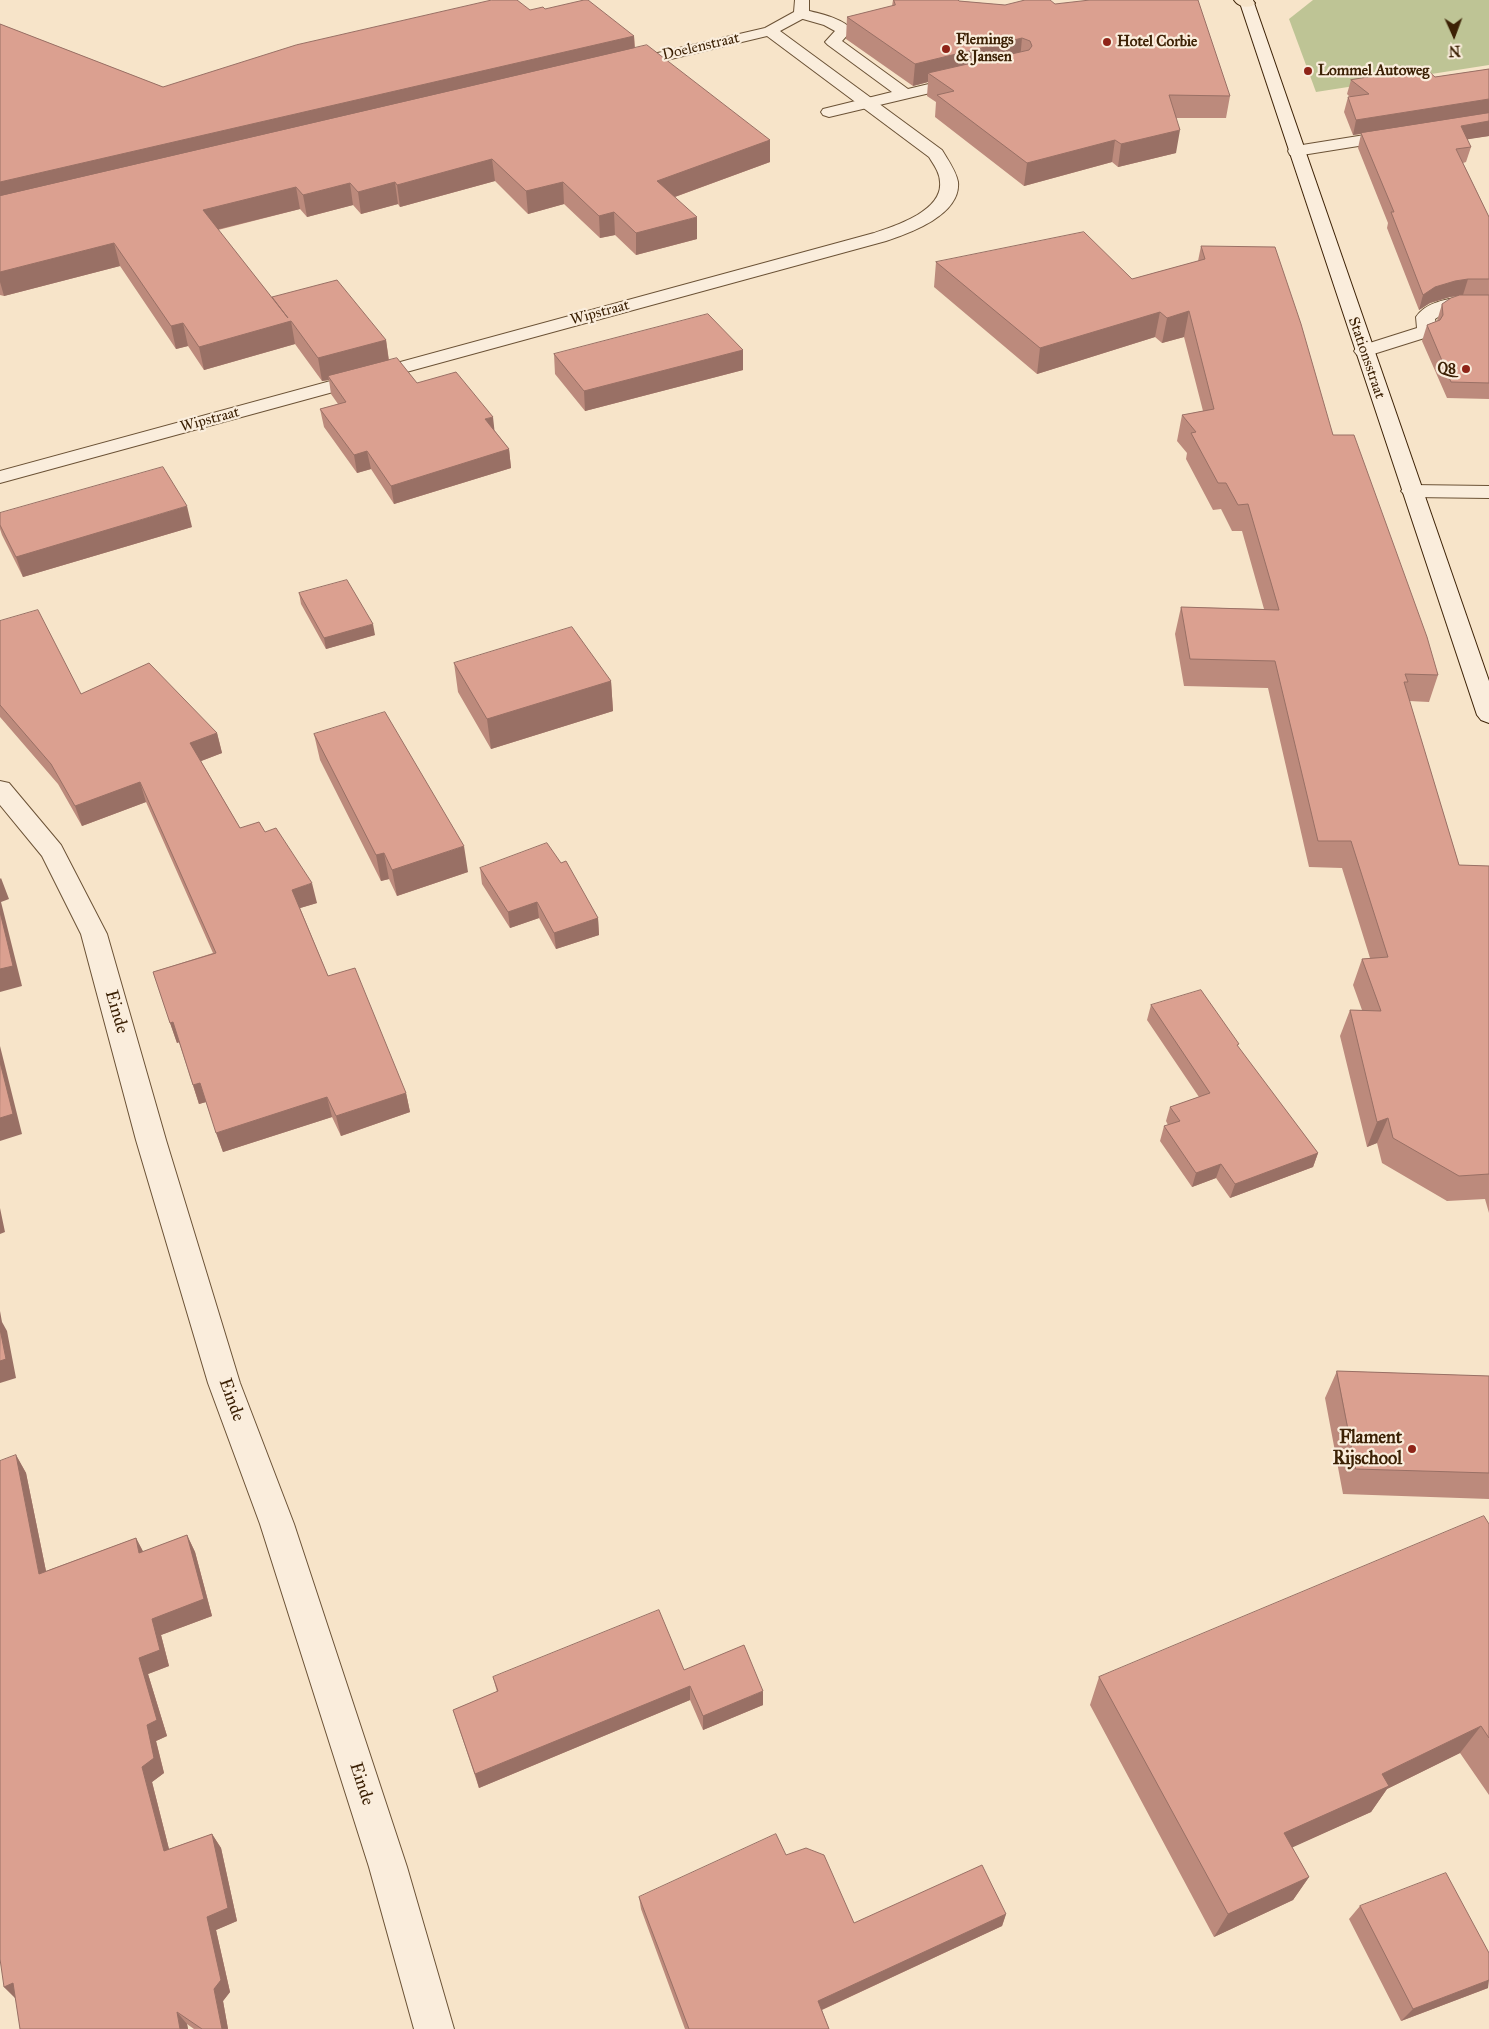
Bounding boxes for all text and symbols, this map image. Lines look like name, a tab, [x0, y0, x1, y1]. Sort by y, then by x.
north arrow	[1429, 10, 1479, 60]
street label: Doelenstraat	[661, 29, 741, 65]
place label: Flemings & Jansen	[956, 31, 1013, 66]
place label: Hotel Corbie	[1117, 33, 1197, 51]
marker: Hotel Corbie	[1101, 36, 1113, 48]
text: N	[1448, 42, 1461, 59]
marker: Flemings & Jansen	[940, 43, 952, 55]
place label: Lommel Autoweg	[1318, 62, 1429, 80]
marker: Lommel Autoweg	[1302, 65, 1314, 77]
street label: Wipstraat	[569, 297, 631, 329]
street label: Stationsstraat	[1344, 315, 1388, 401]
place label: Q8	[1437, 360, 1456, 378]
marker: Q8	[1460, 363, 1472, 375]
street label: Wipstraat	[179, 404, 241, 436]
street label: Einde	[100, 988, 132, 1036]
street label: Einde	[213, 1376, 249, 1424]
place label: Flament Rijschool	[1333, 1428, 1402, 1470]
marker: Flament Rijschool	[1406, 1443, 1418, 1455]
street label: Einde	[344, 1760, 378, 1808]

